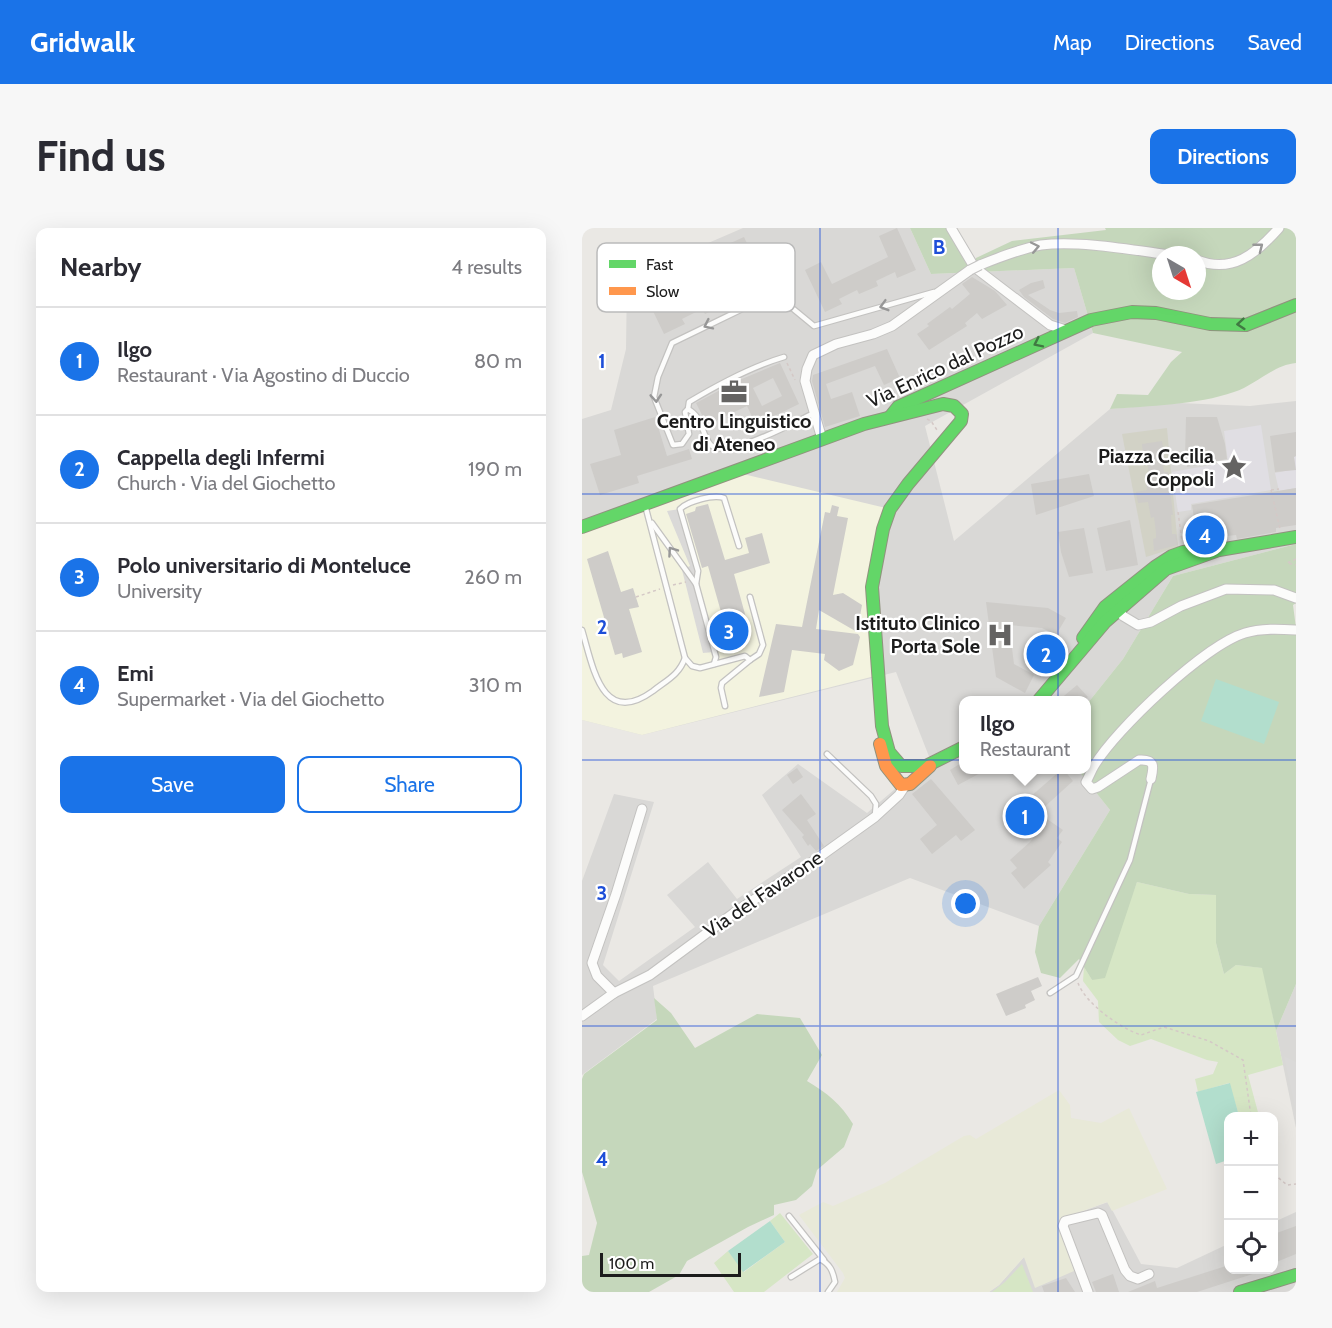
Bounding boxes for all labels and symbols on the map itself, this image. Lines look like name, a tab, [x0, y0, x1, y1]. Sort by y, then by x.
text: B	[933, 235, 945, 259]
one-way arrow	[1030, 241, 1040, 254]
legend	[597, 243, 795, 312]
one-way arrow	[1253, 243, 1264, 254]
north arrow	[1152, 246, 1206, 300]
text: Fast	[646, 255, 674, 274]
text: Slow	[646, 282, 680, 301]
one-way arrow	[879, 299, 890, 311]
one-way arrow	[1236, 317, 1246, 330]
one-way arrow	[703, 318, 714, 330]
street label: Via Enrico dal Pozzo	[863, 319, 1027, 413]
one-way arrow	[1033, 336, 1044, 348]
text: 1	[598, 349, 606, 373]
office icon: Centro Linguistico di Ateneo	[719, 377, 749, 407]
one-way arrow	[650, 394, 663, 403]
place label: Centro Linguistico di Ateneo	[657, 409, 811, 456]
place label: Piazza Cecilia Coppoli	[1098, 444, 1214, 491]
place icon: Piazza Cecilia Coppoli	[1219, 452, 1249, 482]
pin: 4	[1186, 512, 1224, 558]
one-way arrow	[668, 547, 679, 558]
pin: 3	[710, 608, 748, 654]
place label: Istituto Clinico Porta Sole	[855, 611, 980, 658]
text: 2	[597, 615, 607, 639]
hospital icon: Istituto Clinico Porta Sole	[985, 620, 1015, 650]
pin: 2	[1026, 632, 1066, 676]
pin: 1	[1006, 794, 1044, 838]
street label: Via del Favarone	[699, 845, 827, 943]
text: 3	[597, 881, 607, 905]
your location	[951, 889, 980, 918]
text: 4	[596, 1147, 608, 1171]
scale bar	[600, 1250, 741, 1278]

